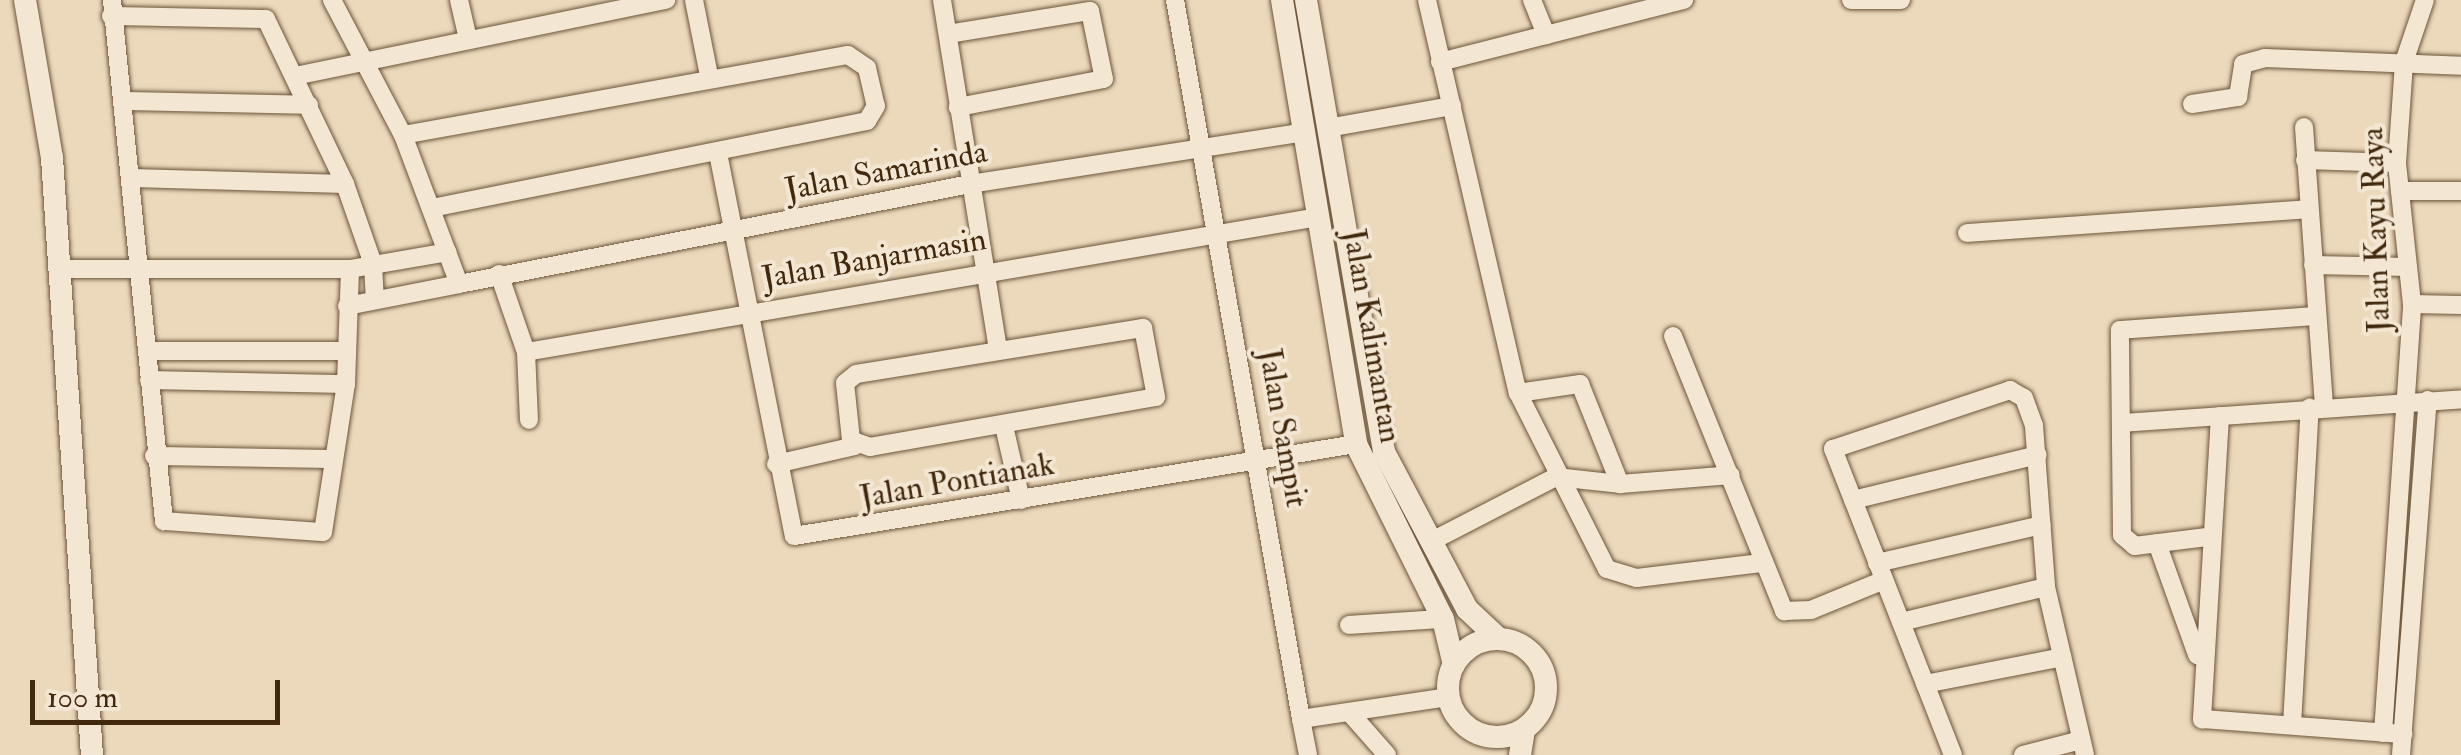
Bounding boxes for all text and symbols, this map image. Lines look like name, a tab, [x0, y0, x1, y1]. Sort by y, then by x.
street label: Jalan Kayu Raya	[2353, 127, 2399, 333]
street label: Jalan Samarinda	[782, 133, 990, 209]
street label: Jalan Banjarmasin	[759, 220, 989, 298]
street label: Jalan Kalimantan	[1334, 226, 1410, 446]
street label: Jalan Sampit	[1250, 346, 1316, 510]
street label: Jalan Pontianak	[857, 445, 1057, 517]
scale bar	[35, 660, 285, 722]
text: 100 m	[47, 679, 118, 716]

